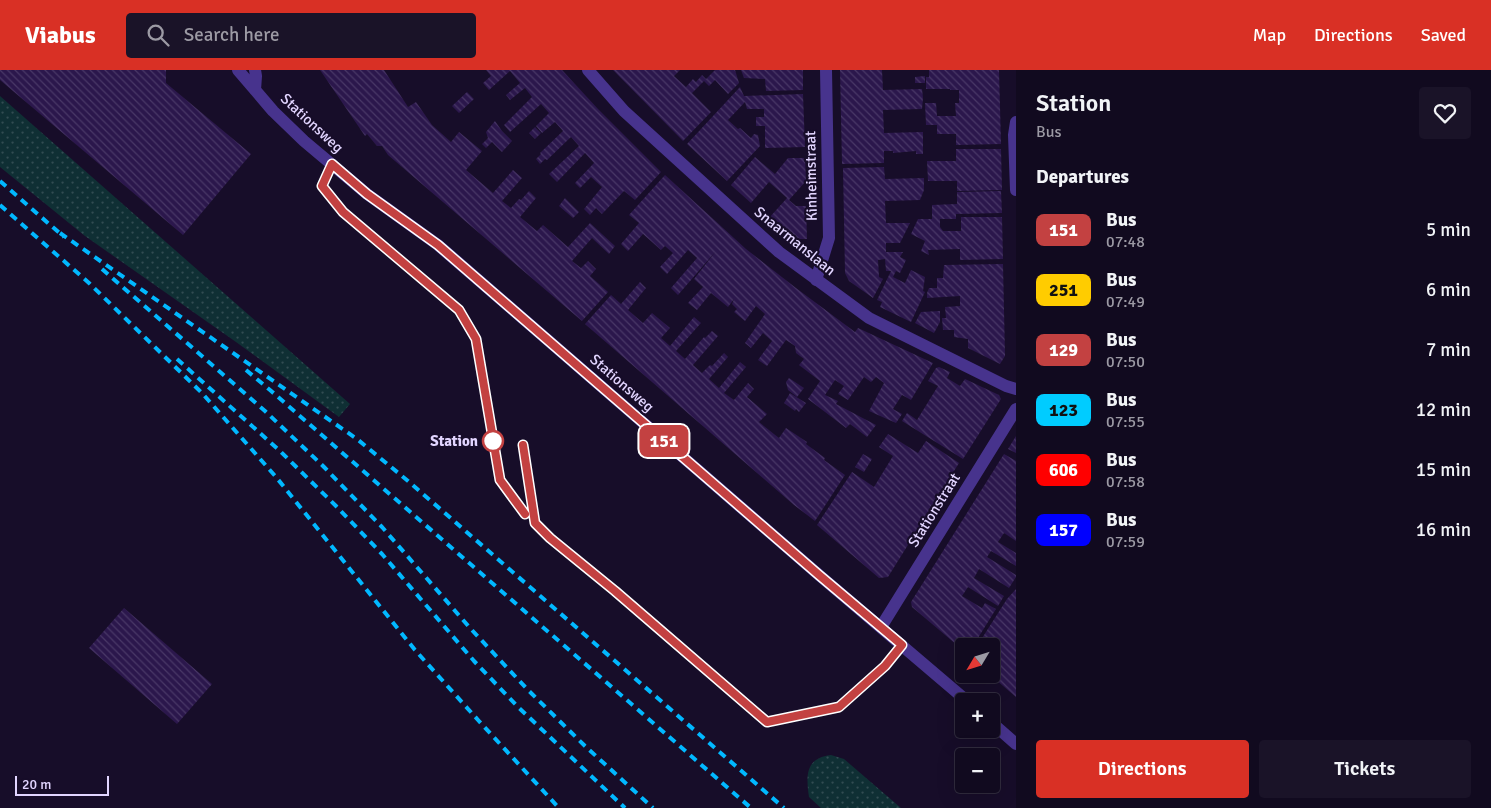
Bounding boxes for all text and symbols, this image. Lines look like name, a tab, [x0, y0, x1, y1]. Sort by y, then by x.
search box	[126, 13, 476, 58]
text: Viabus	[25, 20, 96, 50]
icon: search	[144, 21, 172, 49]
text: Search here	[184, 23, 279, 47]
text: Map	[1253, 24, 1286, 46]
text: Directions	[1314, 24, 1393, 46]
text: Saved	[1421, 24, 1466, 46]
button: heart	[1419, 87, 1471, 139]
text: Station	[1036, 88, 1111, 118]
street label: Stationsweg	[277, 89, 347, 157]
text: Bus	[1036, 122, 1061, 142]
street label: Kinheimstraat	[801, 131, 821, 221]
text: Departures	[1036, 165, 1129, 189]
street label: Snaarmanslaan	[751, 203, 839, 279]
text: Bus	[1106, 208, 1137, 232]
text: 5 min	[1426, 218, 1471, 242]
text: 151	[1049, 219, 1078, 241]
text: 07:48	[1106, 232, 1145, 252]
text: Bus	[1106, 268, 1137, 292]
text: 6 min	[1426, 278, 1471, 302]
text: 251	[1049, 279, 1078, 301]
text: 07:49	[1106, 292, 1145, 312]
text: Bus	[1106, 328, 1137, 352]
text: 7 min	[1426, 338, 1471, 362]
text: 129	[1049, 339, 1078, 361]
street label: Stationsweg	[586, 350, 658, 416]
text: 07:50	[1106, 352, 1145, 372]
text: Bus	[1106, 388, 1137, 412]
text: 12 min	[1416, 398, 1471, 422]
text: 123	[1049, 399, 1078, 421]
text: 07:55	[1106, 412, 1145, 432]
line badge: 151	[635, 425, 693, 457]
marker: Station	[482, 430, 504, 452]
text: 151	[649, 430, 679, 452]
place label: Station	[430, 432, 478, 450]
text: Bus	[1106, 448, 1137, 472]
text: 15 min	[1416, 458, 1471, 482]
text: 606	[1049, 459, 1078, 481]
street label: Stationstraat	[904, 470, 964, 550]
text: 07:58	[1106, 472, 1145, 492]
text: Bus	[1106, 508, 1137, 532]
text: 16 min	[1416, 518, 1471, 542]
text: 157	[1049, 519, 1078, 541]
text: 07:59	[1106, 532, 1145, 552]
north arrow	[955, 638, 1000, 682]
map controls	[955, 638, 1000, 793]
button: +	[955, 693, 1000, 738]
button: Directions	[1036, 740, 1249, 798]
button: Tickets	[1259, 740, 1471, 798]
button: −	[955, 748, 1000, 793]
scale bar	[15, 773, 109, 796]
text: 20 m	[22, 776, 51, 793]

